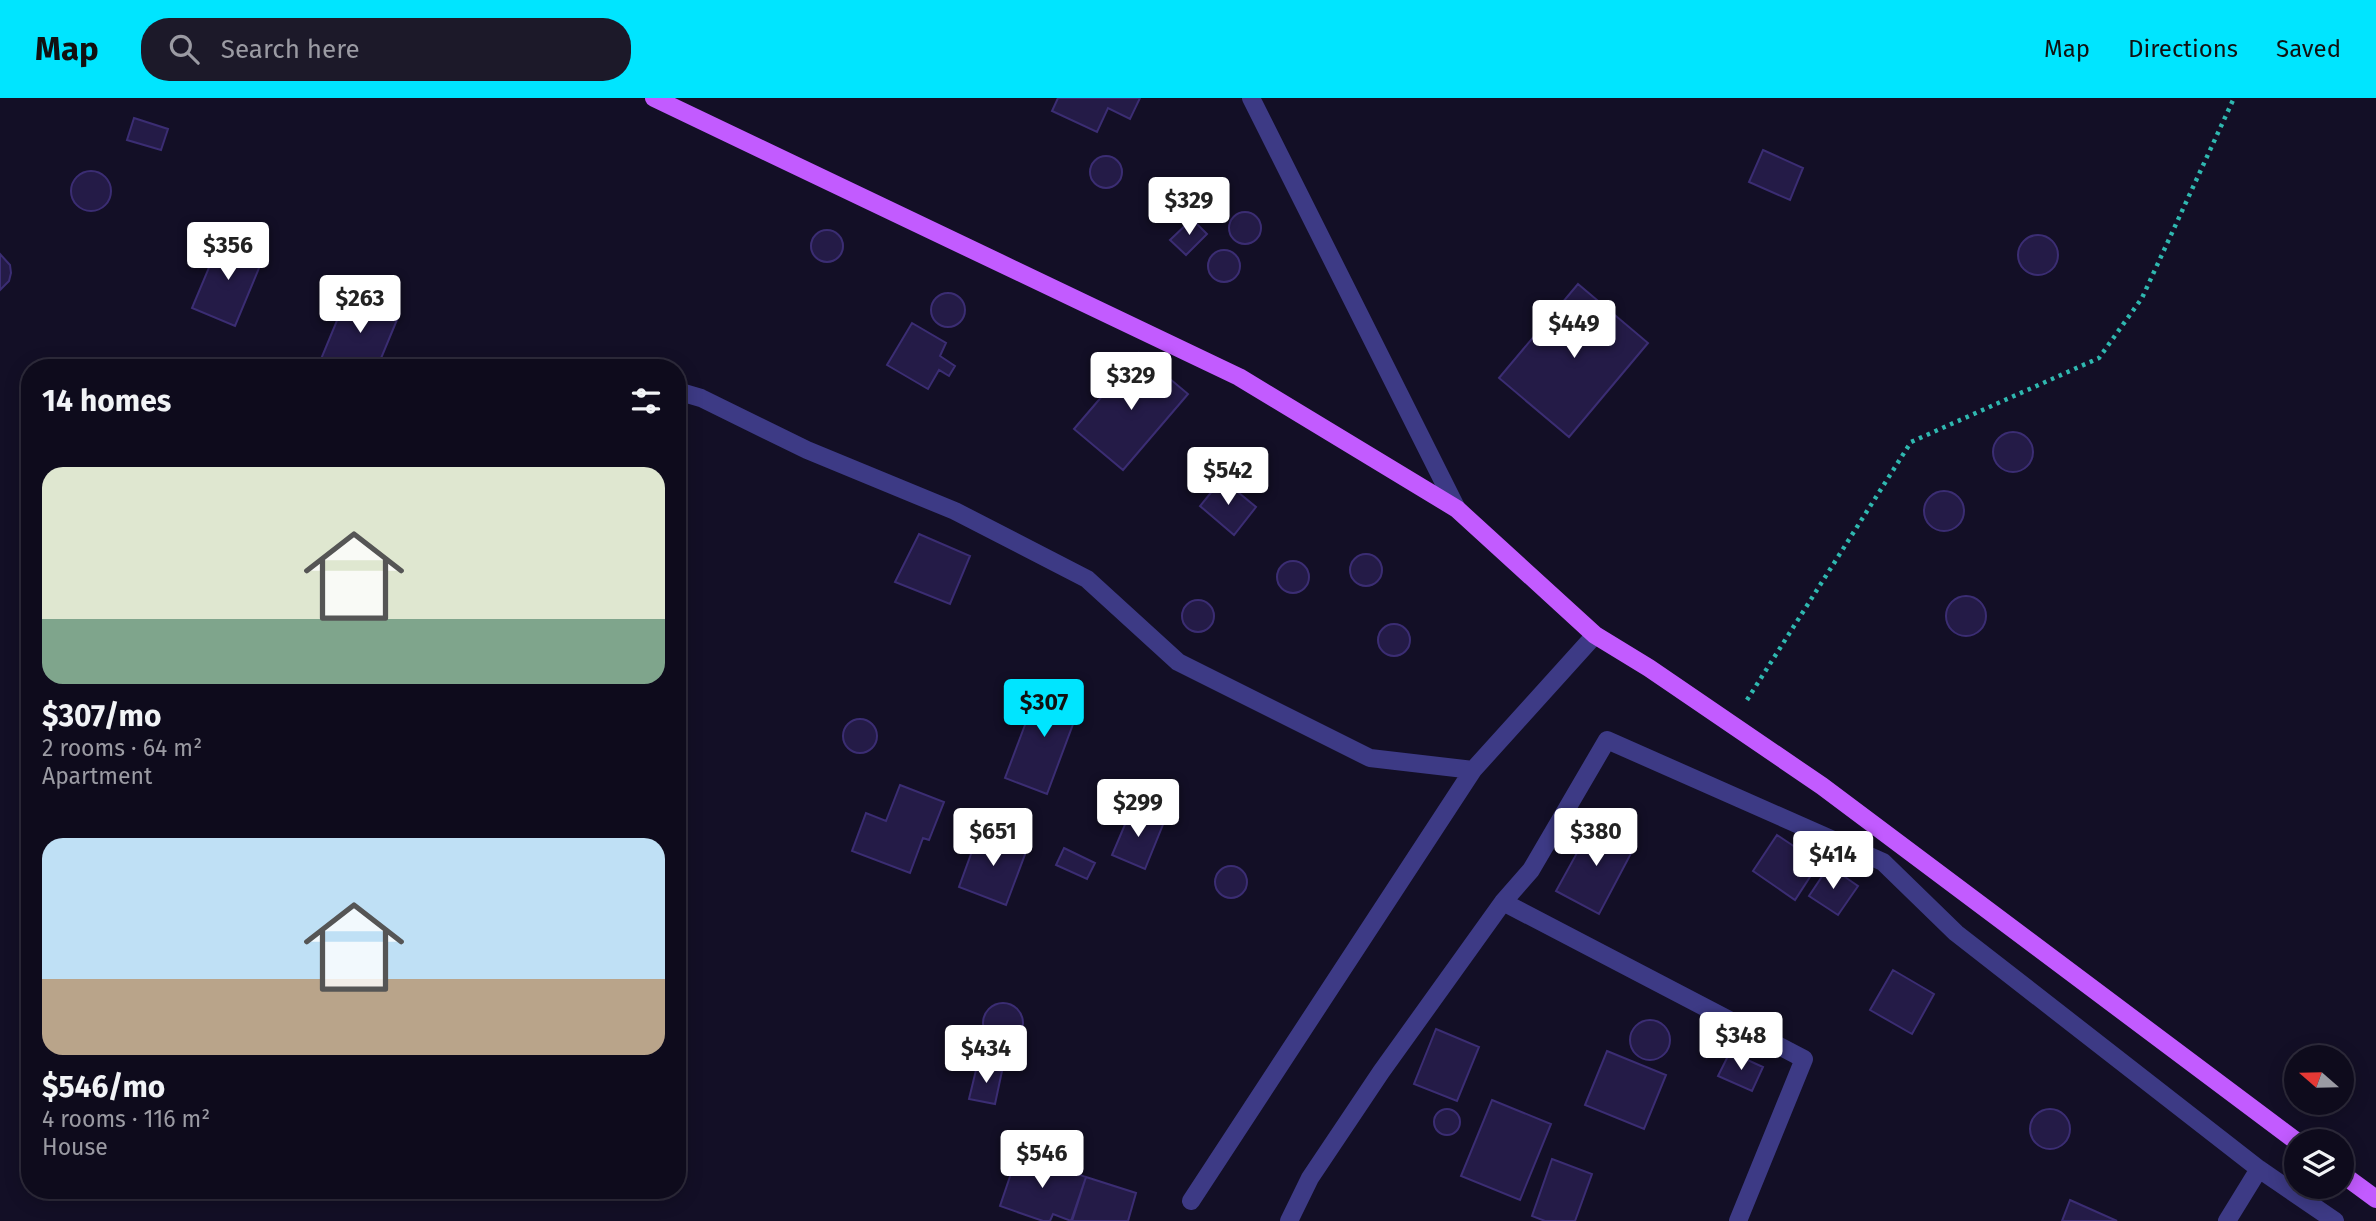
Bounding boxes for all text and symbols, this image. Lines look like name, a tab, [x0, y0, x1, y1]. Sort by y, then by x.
search box	[141, 18, 631, 81]
text: Map	[35, 29, 99, 69]
icon: search	[165, 30, 203, 68]
text: Search here	[221, 34, 360, 65]
text: Map	[2044, 35, 2090, 63]
text: Directions	[2128, 35, 2238, 63]
text: Saved	[2276, 35, 2341, 63]
pin: $329	[1148, 178, 1230, 237]
text: $329	[1165, 186, 1213, 214]
pin: $356	[187, 222, 269, 282]
text: $356	[203, 231, 253, 259]
pin: $263	[319, 275, 401, 335]
text: $263	[336, 284, 385, 312]
pin: $449	[1533, 300, 1615, 360]
text: $449	[1548, 309, 1600, 337]
pin: $329	[1090, 352, 1172, 412]
text: $329	[1107, 361, 1155, 389]
icon: filters	[627, 382, 665, 420]
text: 14 homes	[42, 383, 171, 419]
pin: $542	[1187, 448, 1269, 507]
text: $542	[1203, 456, 1253, 484]
icon: home	[291, 513, 417, 639]
pin: $307	[1003, 680, 1085, 739]
text: $307	[1020, 688, 1068, 716]
text: $307/mo	[42, 698, 161, 734]
text: 2 rooms · 64 m²	[42, 734, 202, 762]
text: Apartment	[42, 762, 152, 790]
pin: $299	[1097, 780, 1179, 839]
text: $299	[1113, 788, 1163, 816]
pin: $651	[952, 808, 1034, 868]
pin: $380	[1555, 808, 1637, 868]
text: $651	[969, 817, 1017, 845]
text: $380	[1570, 817, 1622, 845]
pin: $414	[1792, 832, 1874, 891]
text: $414	[1809, 840, 1857, 868]
icon: home	[291, 884, 417, 1010]
pin: $348	[1700, 1012, 1782, 1072]
text: $348	[1716, 1021, 1766, 1049]
pin: $434	[945, 1026, 1027, 1085]
text: $434	[961, 1034, 1011, 1062]
north arrow	[2284, 1045, 2354, 1115]
map controls	[2284, 1045, 2354, 1199]
text: $546/mo	[42, 1069, 165, 1105]
text: 4 rooms · 116 m²	[42, 1105, 210, 1133]
button: layers	[2284, 1129, 2354, 1199]
pin: $546	[1001, 1130, 1083, 1190]
text: House	[42, 1133, 108, 1161]
text: $546	[1017, 1139, 1067, 1167]

